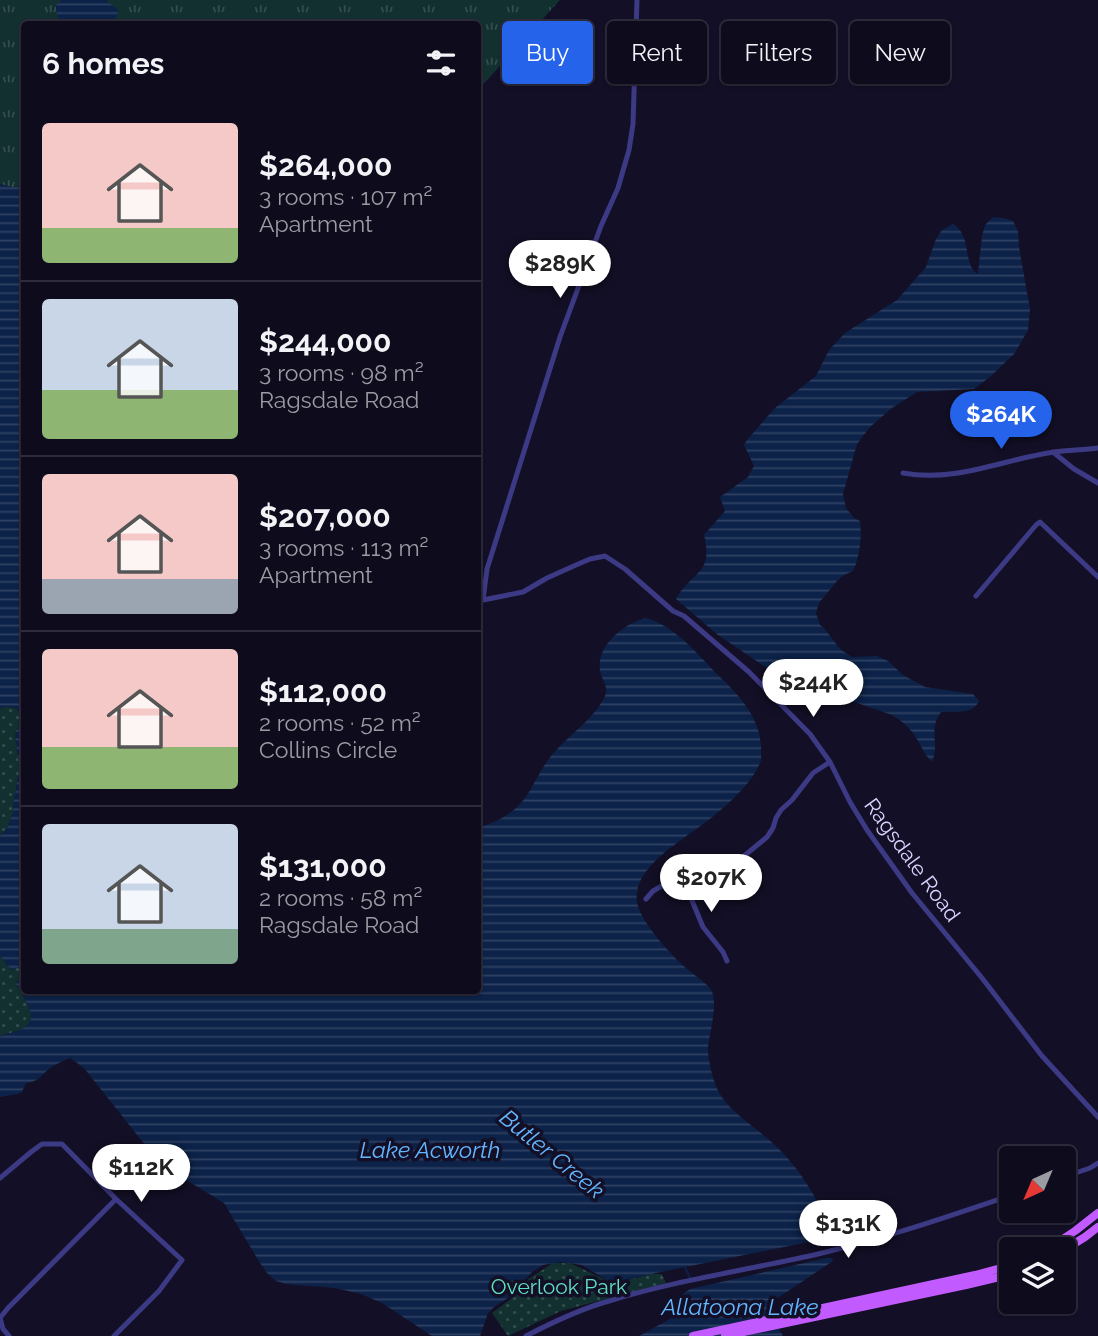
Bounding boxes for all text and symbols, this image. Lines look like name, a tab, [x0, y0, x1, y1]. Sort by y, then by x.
chip: Buy	[502, 21, 593, 84]
chip: Rent	[607, 21, 707, 84]
chip: Filters	[721, 21, 836, 84]
chip: New	[850, 21, 950, 84]
icon: filters	[422, 44, 460, 82]
text: 6 homes	[42, 46, 164, 81]
text: $264,000	[259, 148, 393, 183]
icon: home	[98, 151, 182, 235]
text: 3 rooms · 107 m²	[259, 183, 433, 210]
text: Apartment	[259, 210, 373, 237]
pin: $289K	[511, 240, 609, 300]
text: $289K	[525, 249, 595, 276]
text: $244,000	[259, 324, 391, 359]
icon: home	[98, 327, 182, 411]
text: 3 rooms · 98 m²	[259, 359, 424, 386]
text: Ragsdale Road	[259, 386, 419, 413]
pin: $264K	[952, 392, 1050, 451]
text: $264K	[966, 400, 1036, 427]
text: $207,000	[259, 499, 391, 534]
icon: home	[98, 502, 182, 586]
text: 3 rooms · 113 m²	[259, 534, 428, 561]
text: Apartment	[259, 561, 373, 588]
pin: $244K	[764, 660, 862, 719]
text: $244K	[778, 668, 848, 695]
text: $112,000	[259, 674, 387, 709]
icon: home	[98, 677, 182, 761]
text: 2 rooms · 52 m²	[259, 709, 421, 736]
text: Collins Circle	[259, 736, 397, 763]
street label: Ragsdale Road	[859, 793, 966, 926]
text: $131,000	[259, 849, 387, 884]
icon: home	[98, 852, 182, 936]
pin: $207K	[662, 855, 760, 914]
text: $207K	[676, 863, 746, 890]
text: 2 rooms · 58 m²	[259, 884, 422, 911]
text: Ragsdale Road	[259, 911, 419, 938]
water label: Butler Creek	[495, 1103, 610, 1204]
water label: Lake Acworth	[360, 1136, 500, 1163]
pin: $112K	[92, 1144, 190, 1204]
north arrow	[999, 1146, 1076, 1223]
map controls	[999, 1146, 1076, 1314]
text: $112K	[108, 1153, 174, 1180]
pin: $131K	[799, 1200, 897, 1260]
text: $131K	[815, 1209, 881, 1236]
button: layers	[999, 1237, 1076, 1314]
park label: Overlook Park	[491, 1274, 627, 1299]
water label: Allatoona Lake	[659, 1293, 819, 1320]

